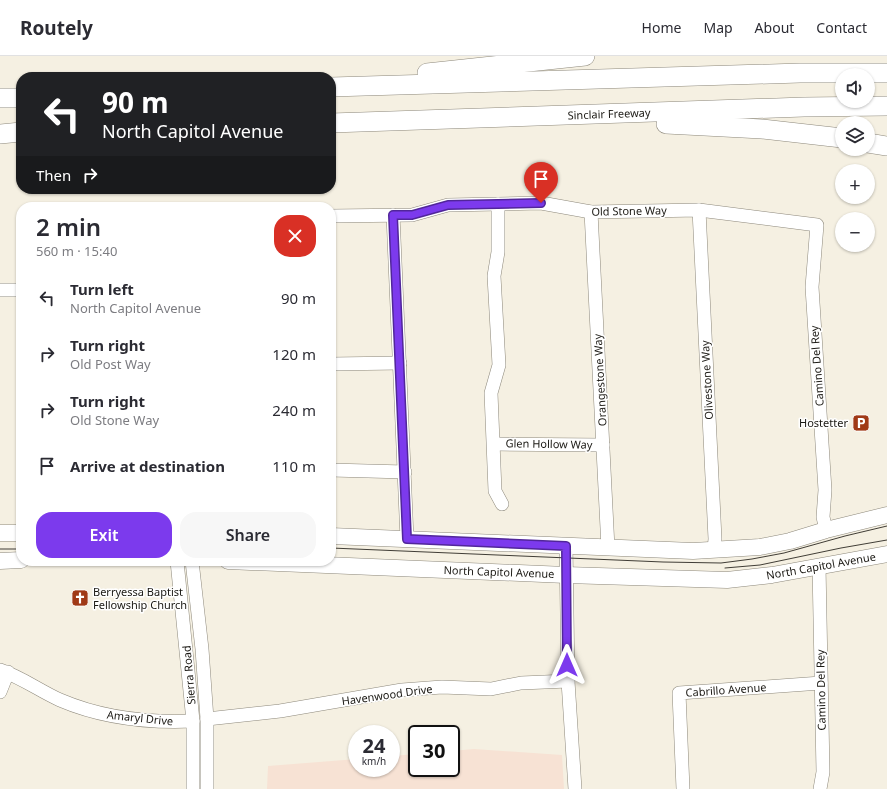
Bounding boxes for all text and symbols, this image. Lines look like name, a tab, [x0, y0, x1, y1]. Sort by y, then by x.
text: Routely	[20, 15, 93, 41]
text: Home	[642, 18, 681, 37]
text: Map	[703, 18, 733, 37]
text: About	[755, 18, 794, 37]
text: Contact	[816, 18, 867, 37]
map controls	[835, 68, 875, 252]
button: sound	[835, 68, 875, 108]
text: 90 m	[102, 83, 169, 121]
icon: left	[36, 88, 88, 140]
street label: Sinclair Freeway	[567, 105, 651, 122]
button: layers	[835, 116, 875, 156]
text: North Capitol Avenue	[102, 119, 283, 143]
pin	[524, 162, 558, 203]
icon: right	[79, 164, 101, 186]
button: +	[835, 164, 875, 204]
text: Then	[36, 165, 71, 185]
icon: arrive	[530, 168, 552, 190]
street label: Old Stone Way	[591, 202, 667, 219]
text: 2 min	[36, 210, 101, 243]
button: −	[835, 212, 875, 252]
button: close	[274, 215, 316, 257]
text: 560 m · 15:40	[36, 242, 117, 260]
text: Turn left	[70, 279, 134, 299]
icon: left	[36, 287, 58, 309]
text: 90 m	[281, 288, 316, 308]
text: North Capitol Avenue	[70, 299, 201, 317]
street label: Camino Del Rey	[806, 325, 827, 407]
street label: Orangestone Way	[590, 333, 609, 427]
text: Turn right	[70, 335, 145, 355]
street label: Olivestone Way	[697, 339, 716, 420]
icon: right	[36, 343, 58, 365]
text: 120 m	[272, 344, 316, 364]
text: Old Post Way	[70, 355, 151, 373]
text: Turn right	[70, 391, 145, 411]
icon: right	[36, 399, 58, 421]
text: 240 m	[272, 400, 316, 420]
text: Old Stone Way	[70, 411, 159, 429]
parking icon: Hostetter	[851, 413, 871, 433]
place label: Hostetter	[799, 415, 848, 430]
street label: Glen Hollow Way	[505, 435, 593, 452]
icon: arrive	[36, 455, 58, 477]
text: Arrive at destination	[70, 456, 225, 476]
text: 110 m	[272, 456, 316, 476]
button: Exit	[36, 512, 172, 558]
button: Share	[180, 512, 316, 558]
street label: North Capitol Avenue	[765, 548, 877, 583]
street label: North Capitol Avenue	[443, 562, 555, 581]
place label: Berryessa Baptist Fellowship Church	[93, 584, 187, 612]
church icon: Berryessa Baptist Fellowship Church	[70, 588, 90, 608]
position arrow	[546, 644, 588, 686]
street label: Sierra Road	[178, 645, 199, 705]
street label: Camino Del Rey	[812, 649, 829, 731]
street label: Cabrillo Avenue	[685, 679, 767, 700]
street label: Havenwood Drive	[340, 681, 433, 708]
street label: Amaryl Drive	[106, 707, 174, 728]
speed limit sign: 30	[408, 725, 460, 777]
text: 24	[363, 732, 385, 759]
text: km/h	[362, 754, 386, 768]

